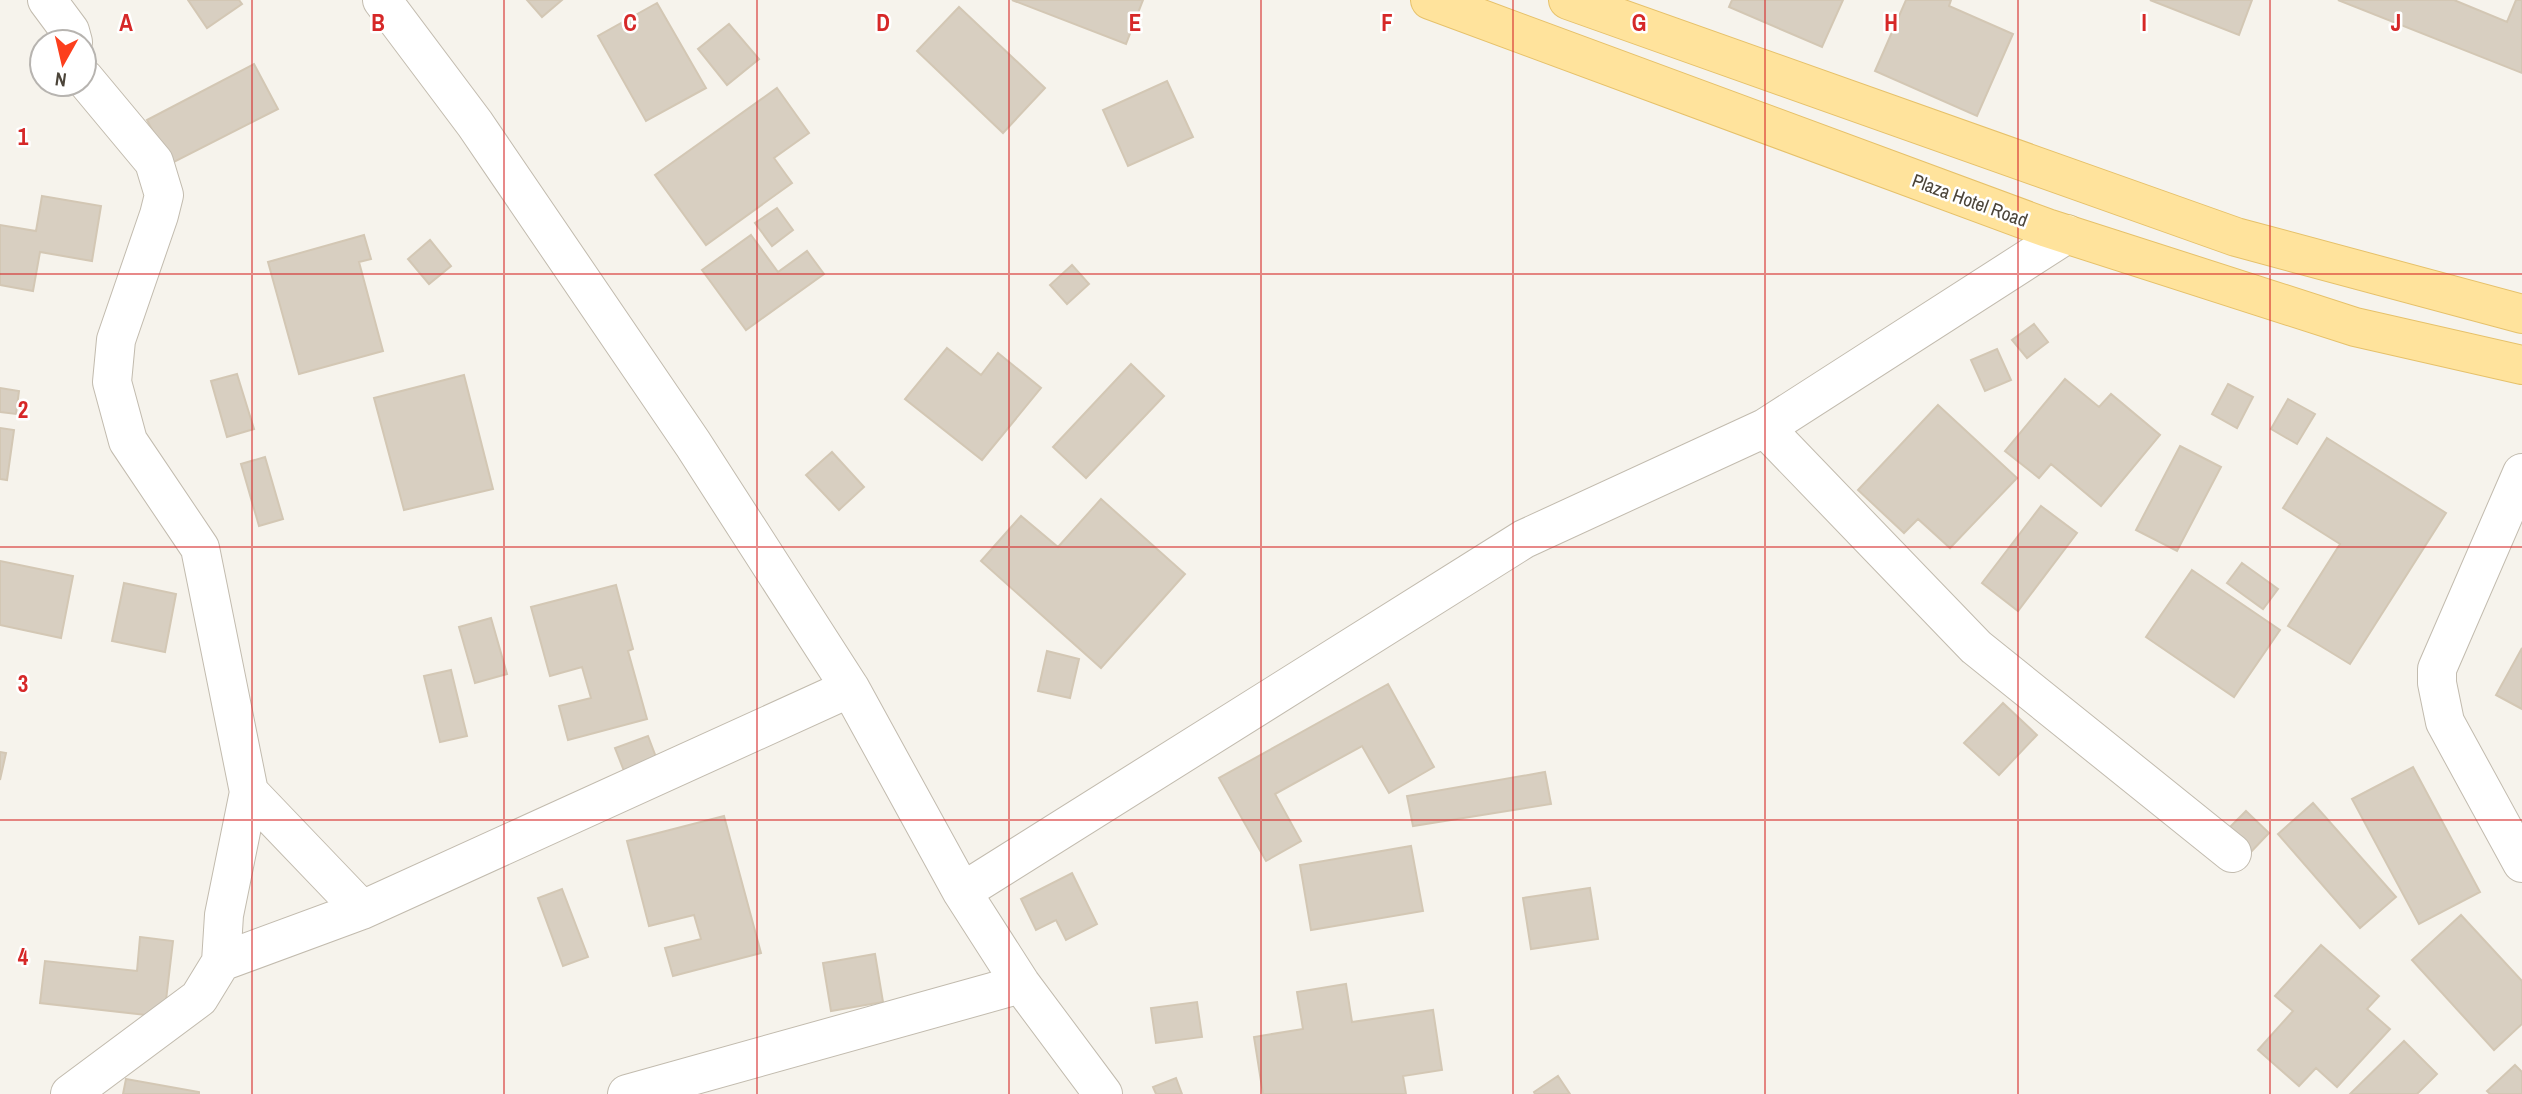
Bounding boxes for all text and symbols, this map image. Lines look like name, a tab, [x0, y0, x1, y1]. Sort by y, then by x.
text: A	[119, 7, 133, 38]
text: B	[371, 7, 385, 38]
text: C	[623, 7, 637, 38]
text: D	[876, 7, 890, 38]
text: E	[1129, 7, 1141, 38]
text: F	[1381, 7, 1393, 38]
text: G	[1632, 7, 1646, 38]
text: H	[1884, 7, 1898, 38]
text: I	[2141, 7, 2147, 38]
text: J	[2391, 7, 2401, 38]
north arrow	[28, 28, 98, 98]
text: N	[53, 66, 68, 93]
text: 1	[18, 121, 29, 152]
street label: Plaza Hotel Road	[1909, 167, 2031, 233]
text: 2	[18, 394, 28, 425]
text: 3	[18, 668, 28, 699]
text: 4	[18, 941, 29, 972]

